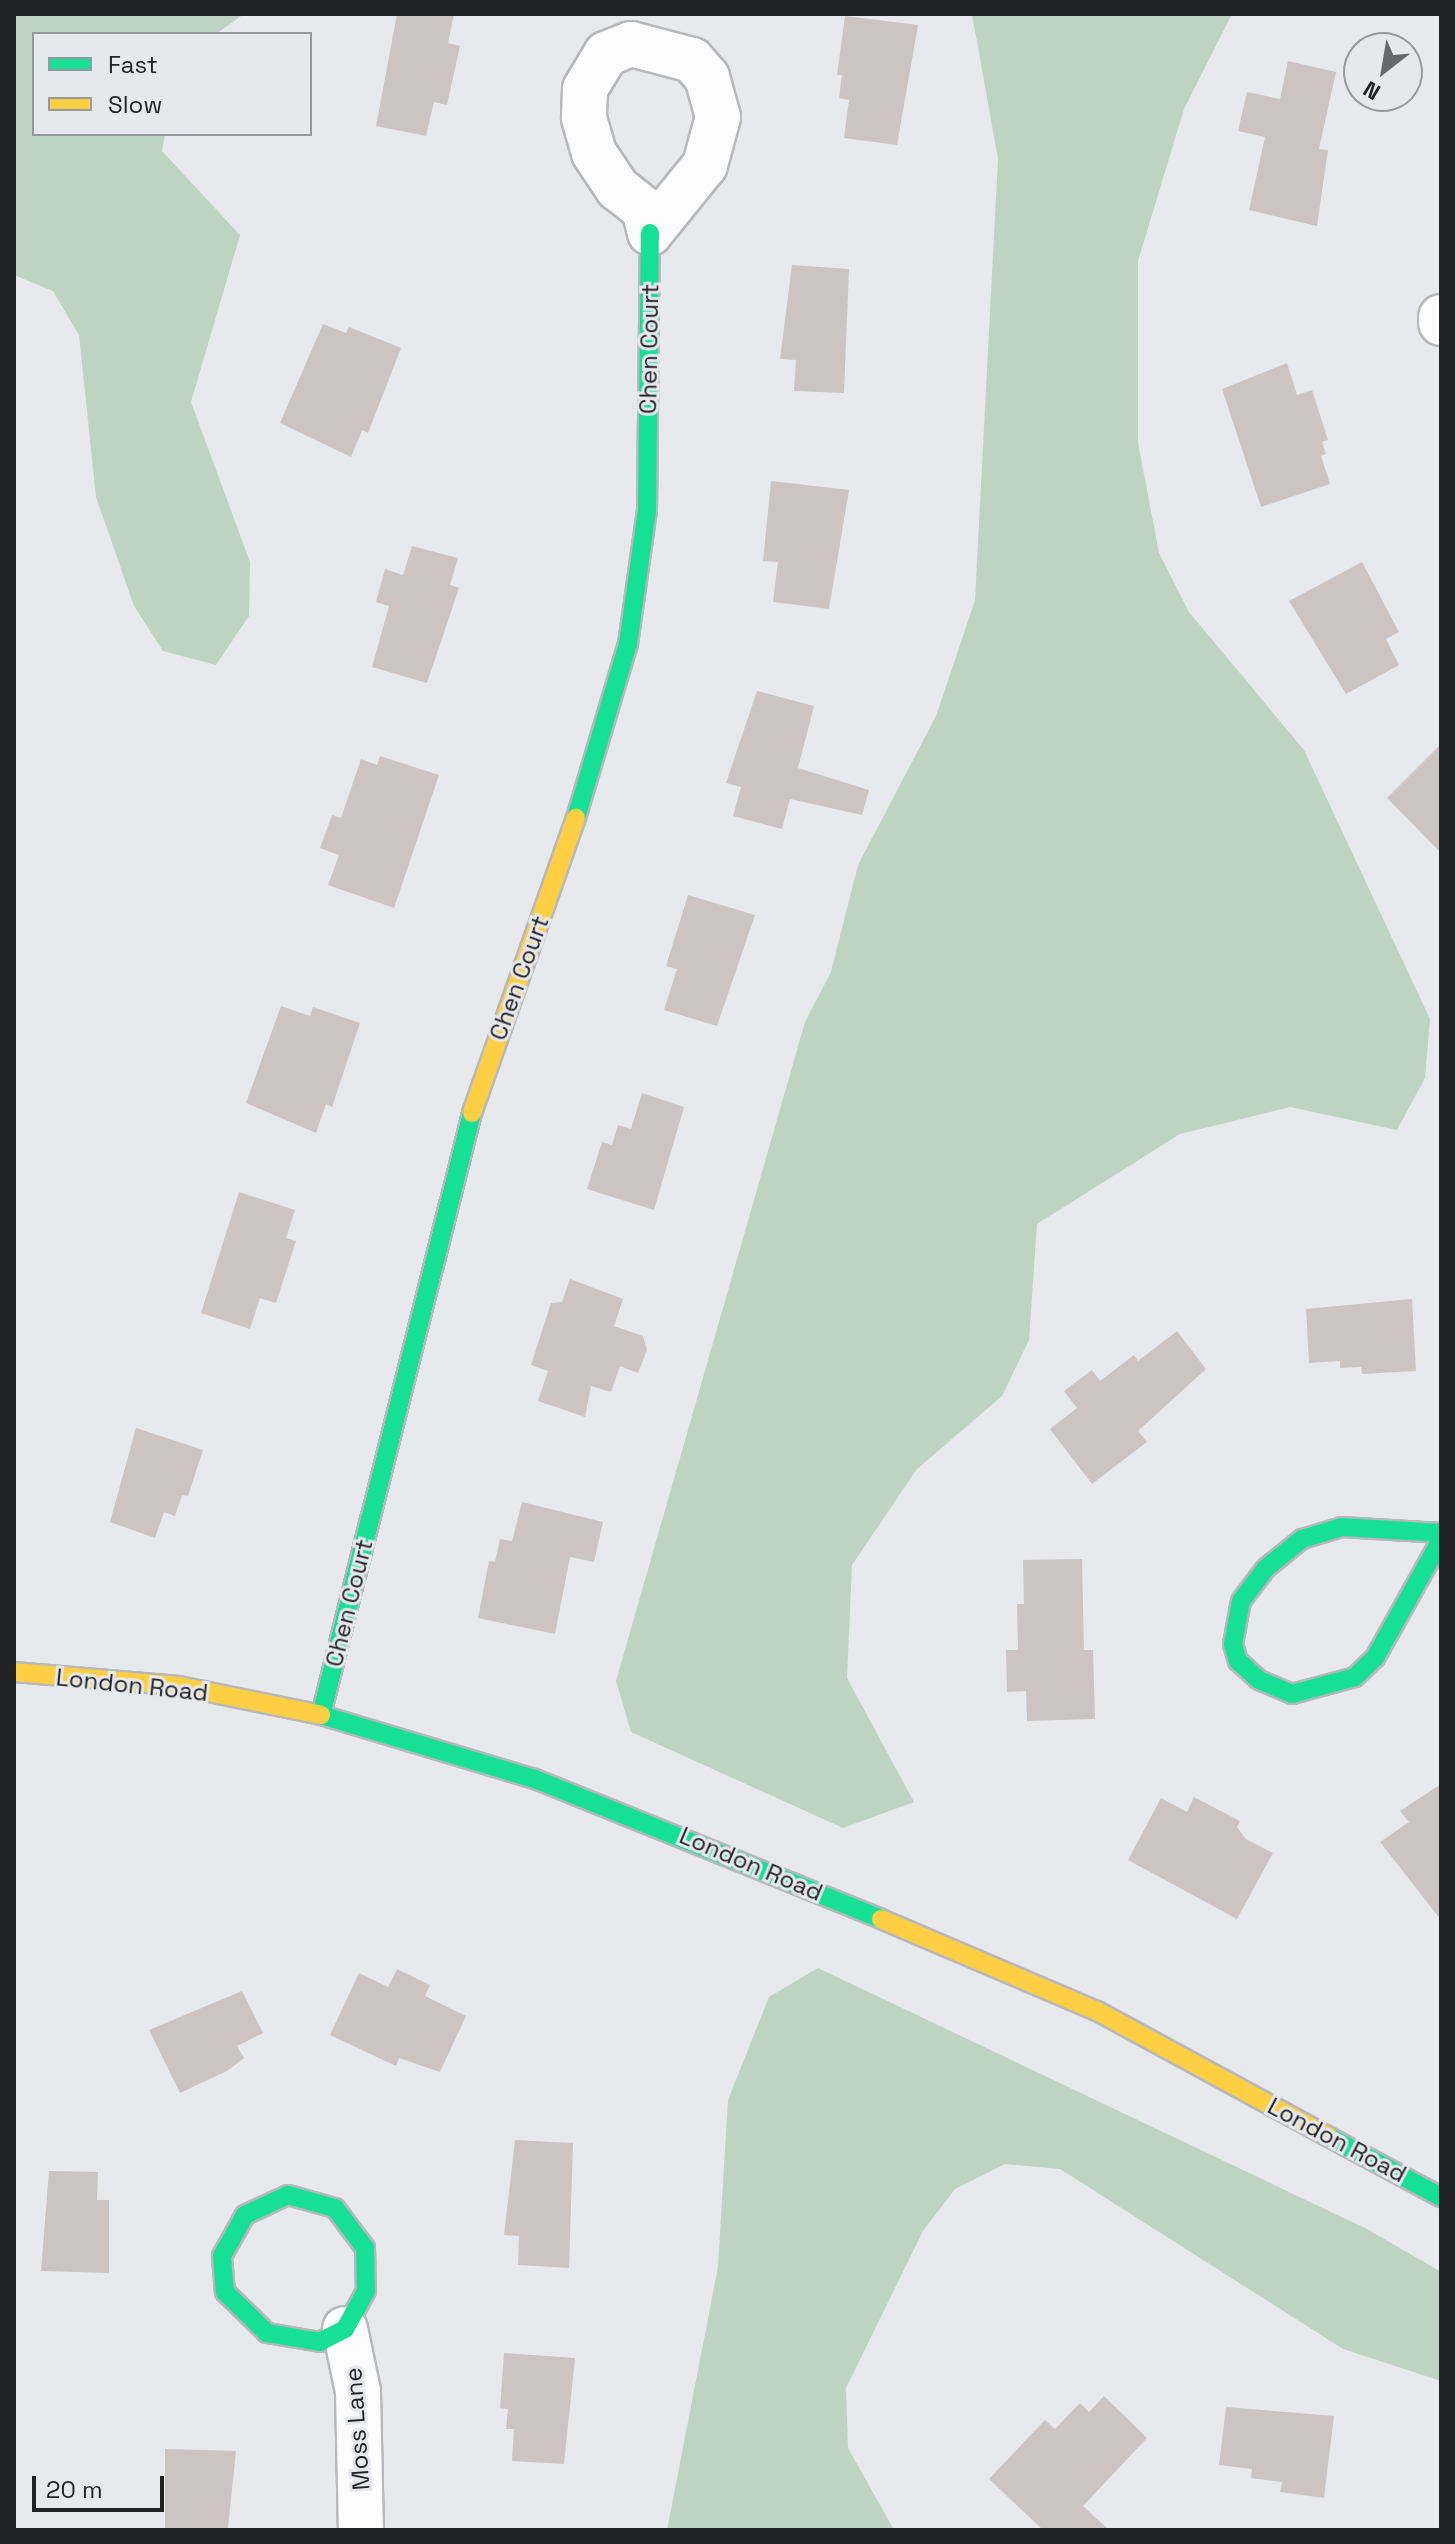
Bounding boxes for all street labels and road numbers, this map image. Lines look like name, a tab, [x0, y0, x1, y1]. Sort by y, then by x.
street label: Chen Court	[633, 284, 665, 414]
street label: Chen Court	[483, 912, 555, 1044]
street label: Chen Court	[319, 1536, 379, 1670]
street label: London Road	[55, 1663, 209, 1707]
street label: London Road	[675, 1821, 827, 1907]
street label: London Road	[1263, 2091, 1411, 2189]
street label: Moss Lane	[338, 2367, 376, 2491]

